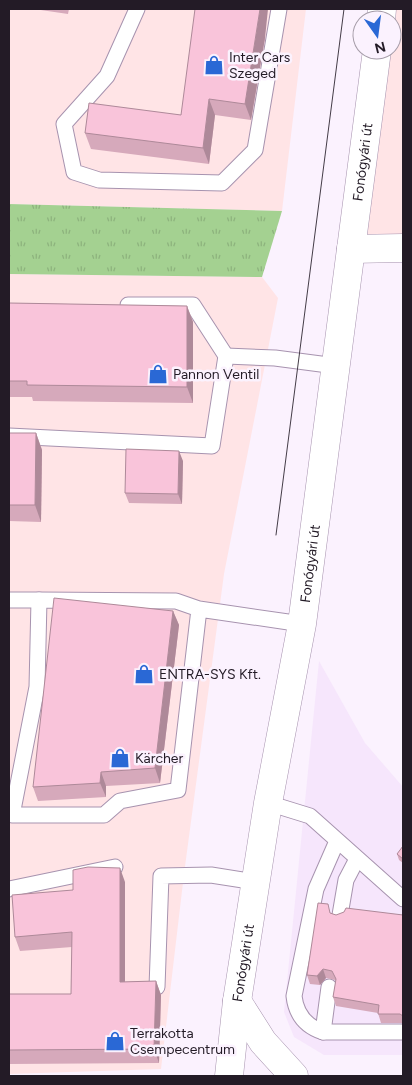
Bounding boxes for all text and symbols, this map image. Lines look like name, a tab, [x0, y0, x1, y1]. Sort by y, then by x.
north arrow	[352, 10, 402, 60]
text: N	[373, 38, 387, 57]
place label: Inter Cars Szeged	[229, 49, 290, 82]
shop icon: Inter Cars Szeged	[203, 54, 225, 76]
street label: Fonógyári út	[349, 122, 376, 202]
shop icon: Pannon Ventil	[147, 363, 169, 385]
place label: Pannon Ventil	[173, 366, 259, 383]
street label: Fonógyári út	[296, 523, 323, 604]
shop icon: ENTRA-SYS Kft.	[133, 663, 155, 685]
place label: ENTRA-SYS Kft.	[159, 666, 261, 683]
shop icon: Kärcher	[109, 747, 131, 769]
place label: Kärcher	[135, 750, 183, 767]
street label: Fonógyári út	[228, 923, 257, 1003]
place label: Terrakotta Csempecentrum	[130, 1025, 235, 1058]
shop icon: Terrakotta Csempecentrum	[104, 1030, 126, 1052]

